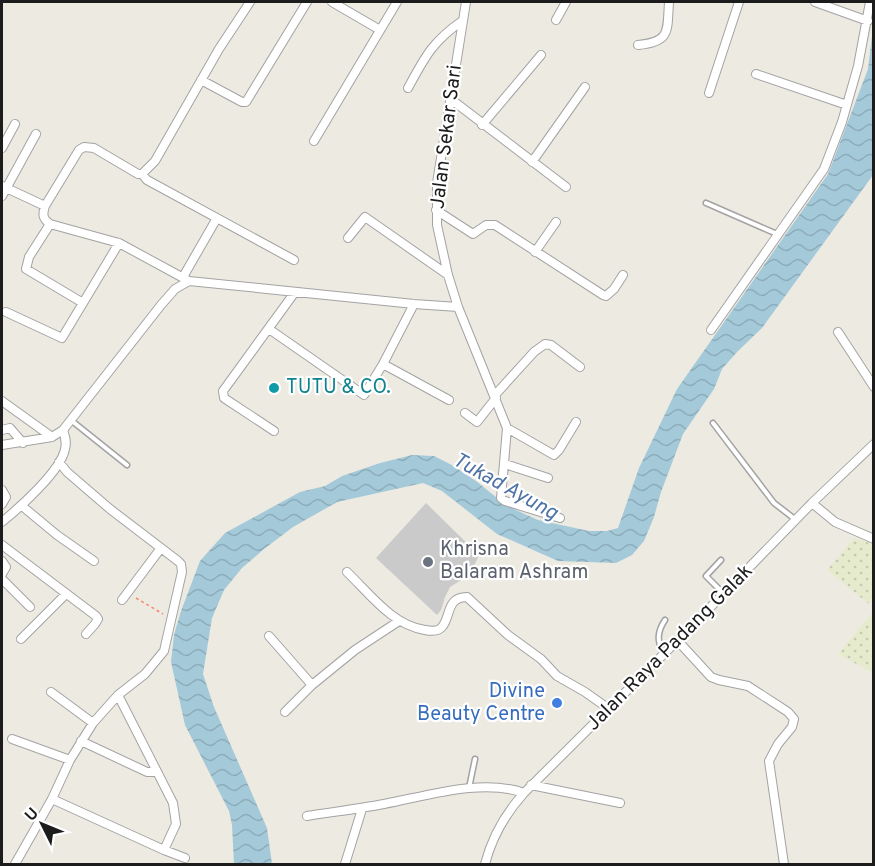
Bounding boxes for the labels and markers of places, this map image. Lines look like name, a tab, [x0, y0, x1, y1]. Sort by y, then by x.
place label: TUTU & CO.	[286, 375, 391, 401]
marker: TUTU & CO.	[267, 381, 281, 395]
place label: Khrisna Balaram Ashram	[440, 537, 588, 586]
marker: Khrisna Balaram Ashram	[421, 555, 435, 569]
place label: Divine Beauty Centre	[417, 679, 545, 728]
marker: Divine Beauty Centre	[550, 696, 564, 710]

